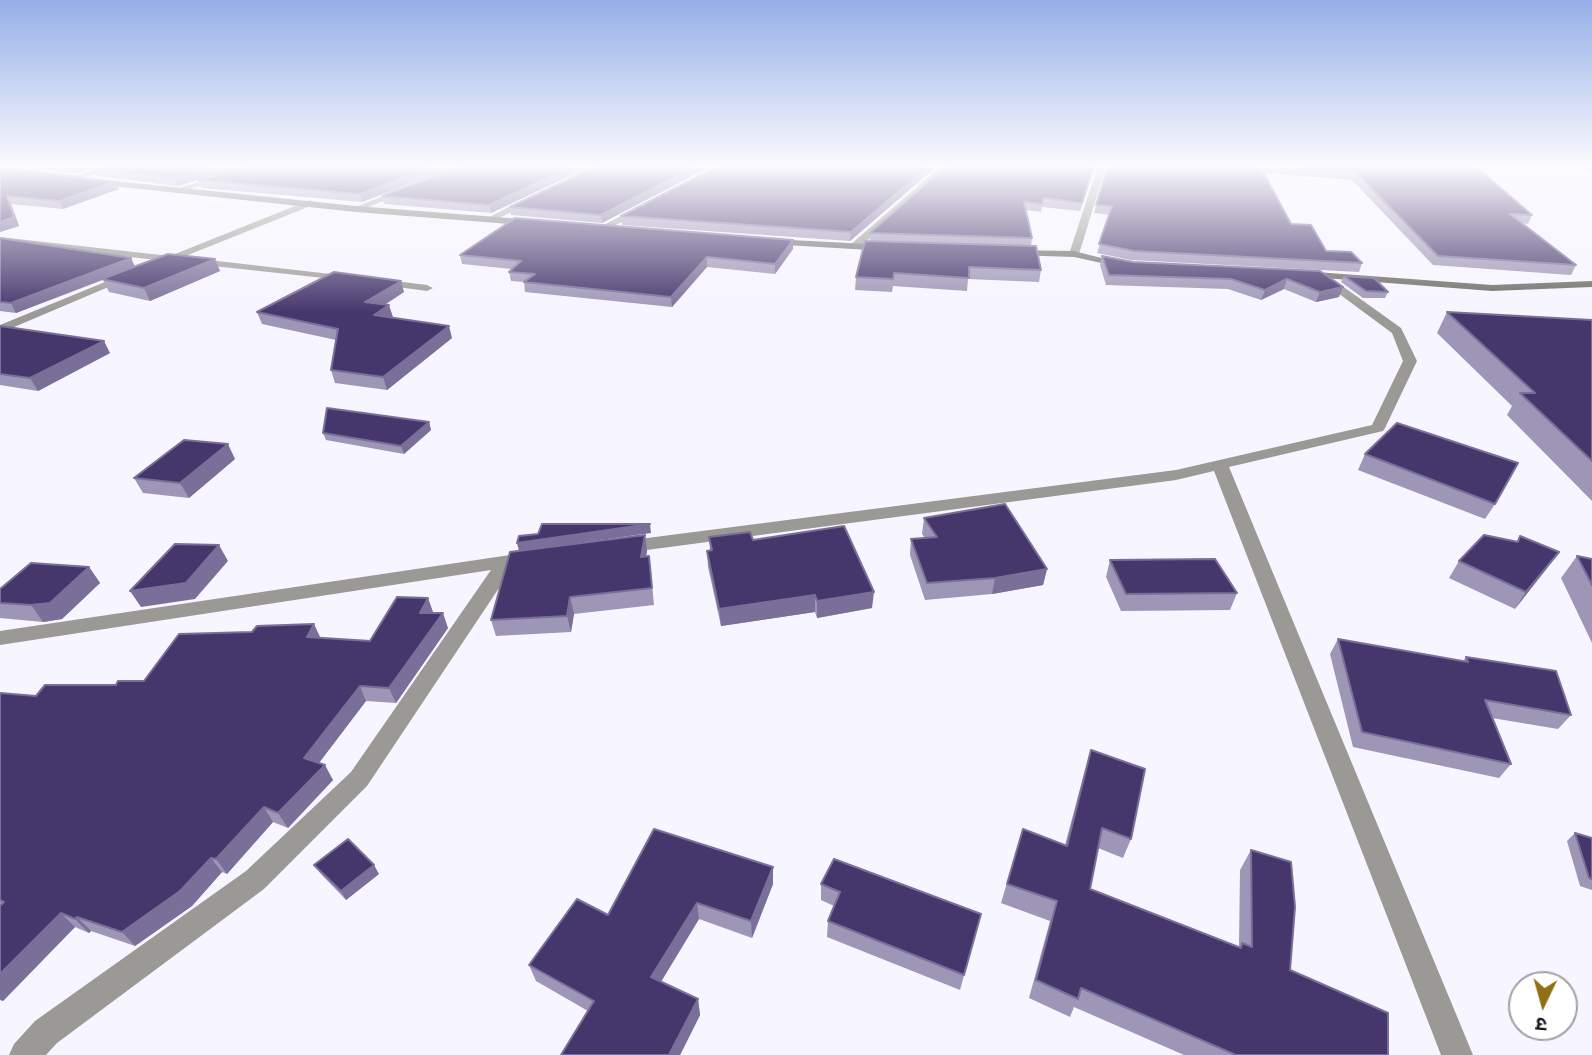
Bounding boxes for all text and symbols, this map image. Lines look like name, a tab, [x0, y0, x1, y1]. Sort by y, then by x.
north arrow	[1508, 971, 1578, 1041]
text: उ	[1534, 1010, 1548, 1040]

